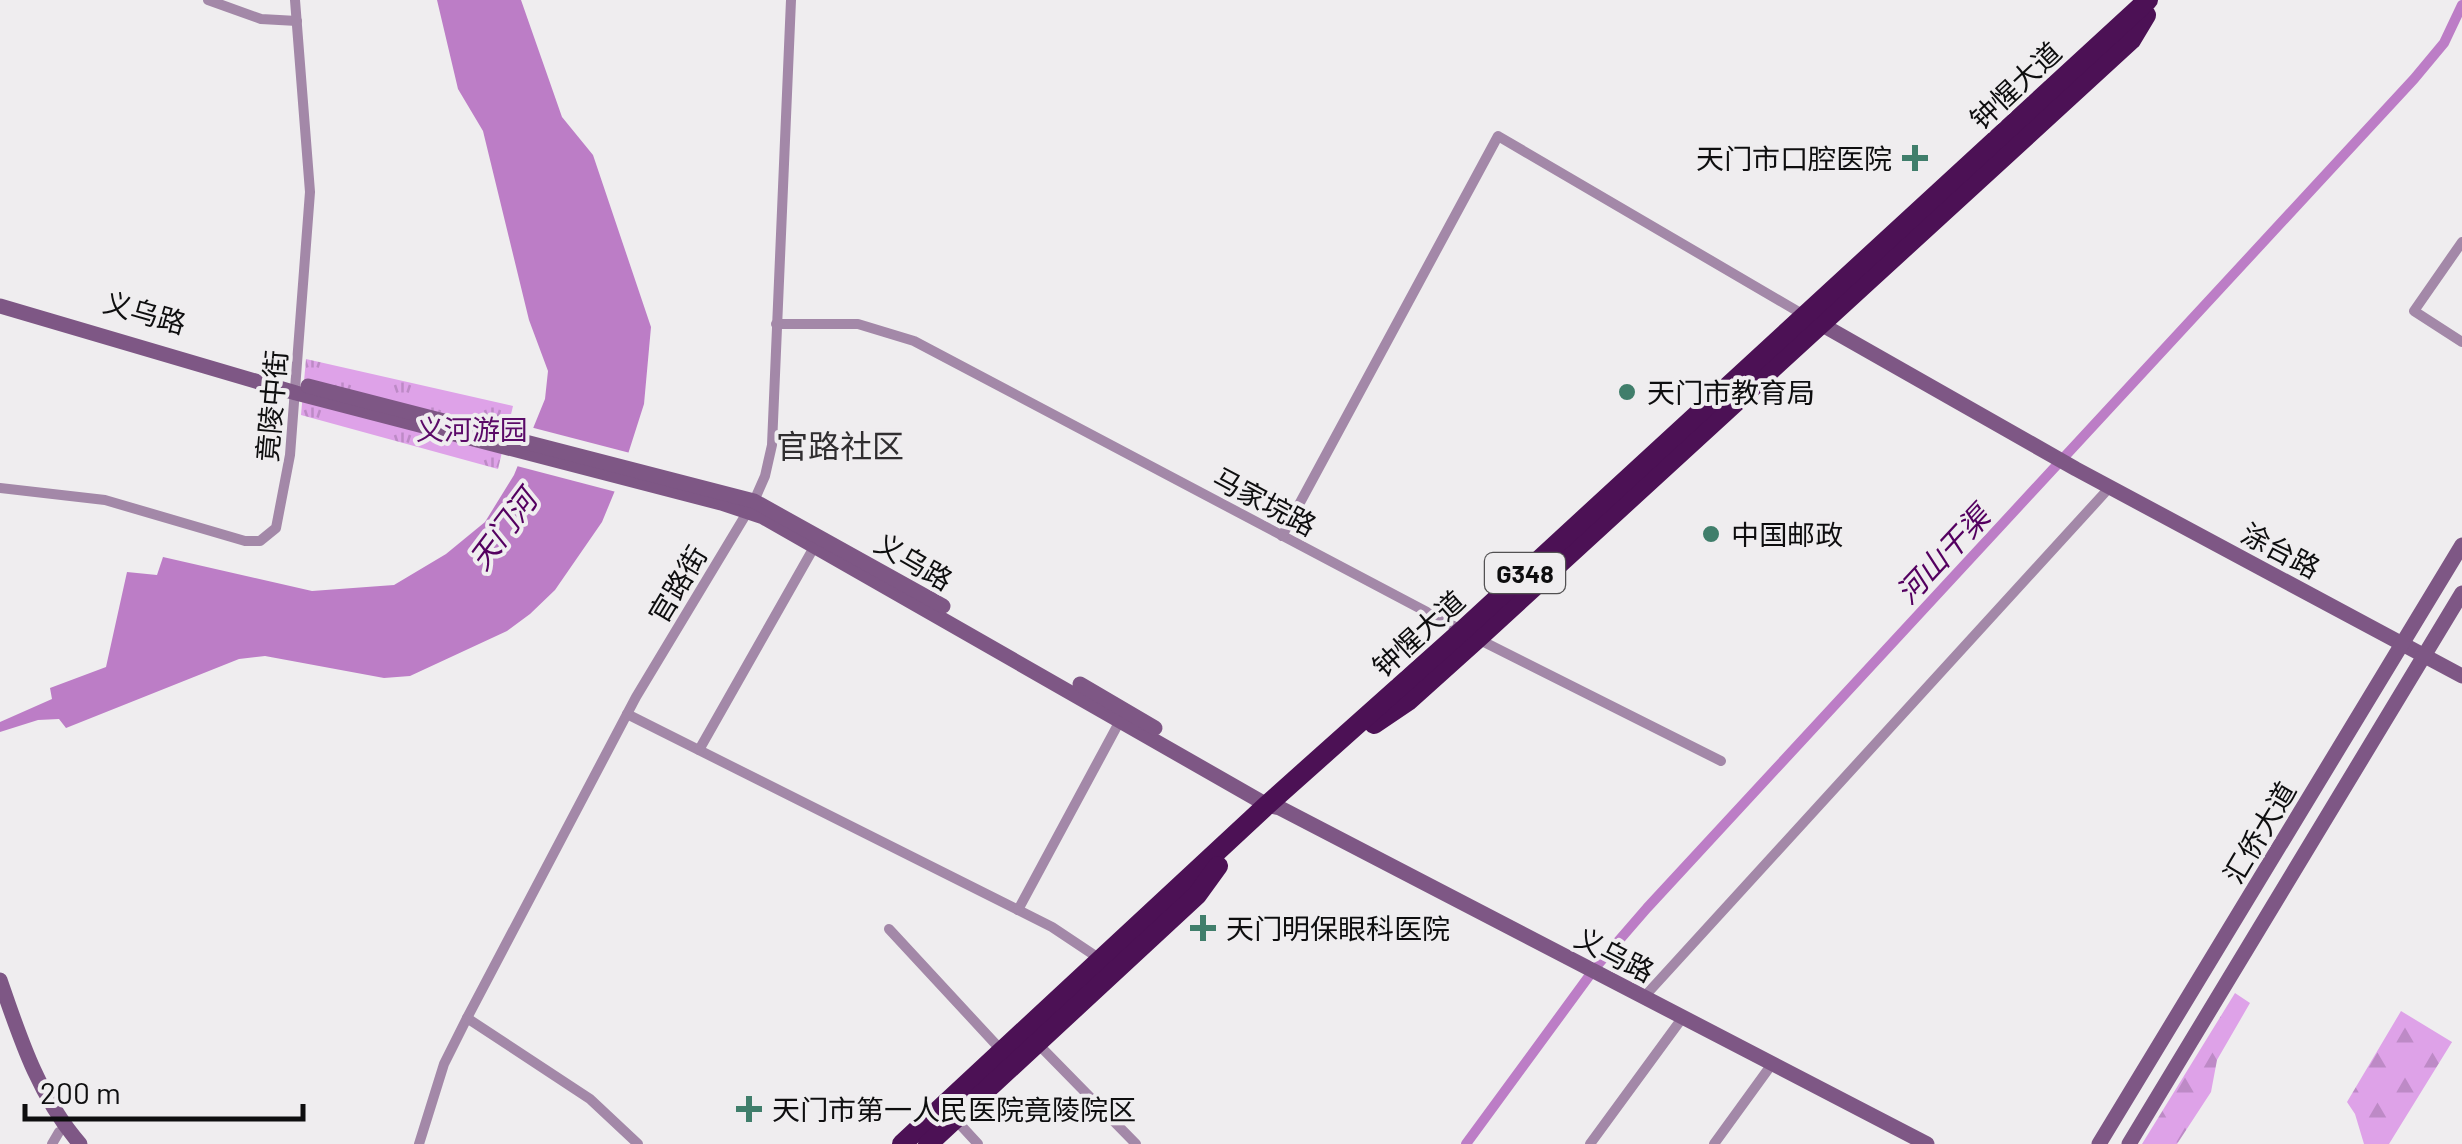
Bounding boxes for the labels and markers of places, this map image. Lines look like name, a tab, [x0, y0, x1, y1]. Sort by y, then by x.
place label: 天门市口腔医院	[1696, 141, 1892, 175]
marker: 天门市口腔医院	[1902, 145, 1928, 171]
place label: 天门市教育局	[1647, 375, 1815, 409]
marker: 天门市教育局	[1616, 381, 1638, 403]
place label: 中国邮政	[1731, 517, 1843, 551]
marker: 中国邮政	[1700, 523, 1722, 545]
place label: 天门明保眼科医院	[1226, 911, 1450, 945]
marker: 天门明保眼科医院	[1190, 915, 1216, 941]
place label: 天门市第一人民医院竟陵院区	[772, 1092, 1136, 1126]
marker: 天门市第一人民医院竟陵院区	[736, 1096, 762, 1122]

